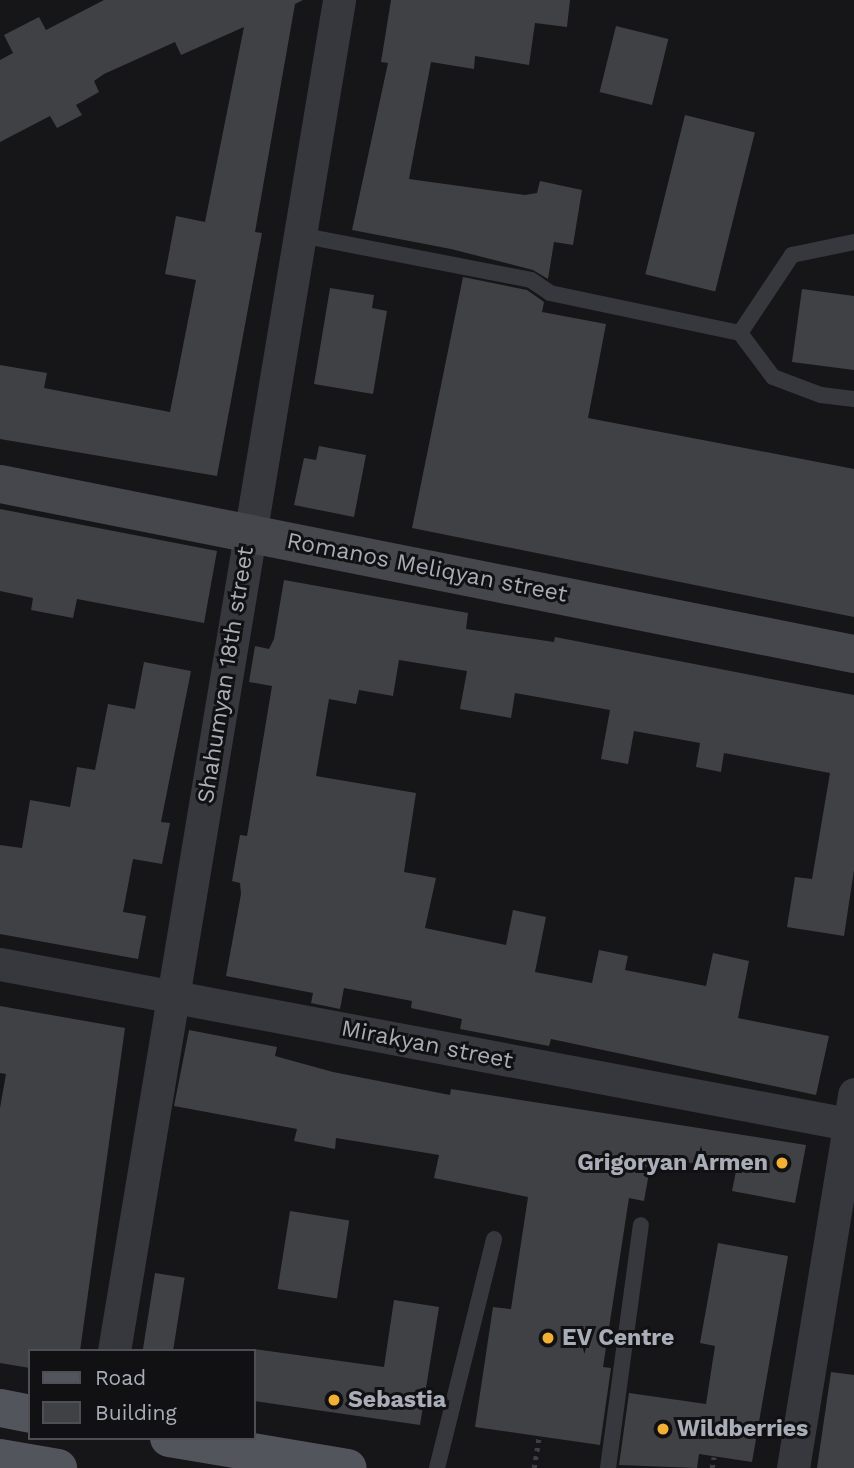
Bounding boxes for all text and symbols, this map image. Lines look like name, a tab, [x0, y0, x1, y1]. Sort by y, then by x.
street label: Romanos Meliqyan street	[284, 527, 570, 609]
street label: Shahumyan 18th street	[192, 544, 260, 806]
street label: Mirakyan street	[339, 1015, 515, 1075]
place label: Grigoryan Armen	[577, 1149, 768, 1177]
marker: Grigoryan Armen	[774, 1155, 790, 1171]
place label: EV Centre	[562, 1324, 675, 1352]
marker: EV Centre	[540, 1330, 556, 1346]
legend	[28, 1349, 256, 1440]
text: Road	[95, 1365, 146, 1390]
place label: Sebastia	[348, 1386, 446, 1414]
marker: Sebastia	[326, 1392, 342, 1408]
text: Building	[95, 1400, 177, 1425]
place label: Wildberries	[677, 1415, 808, 1443]
marker: Wildberries	[655, 1421, 671, 1437]

